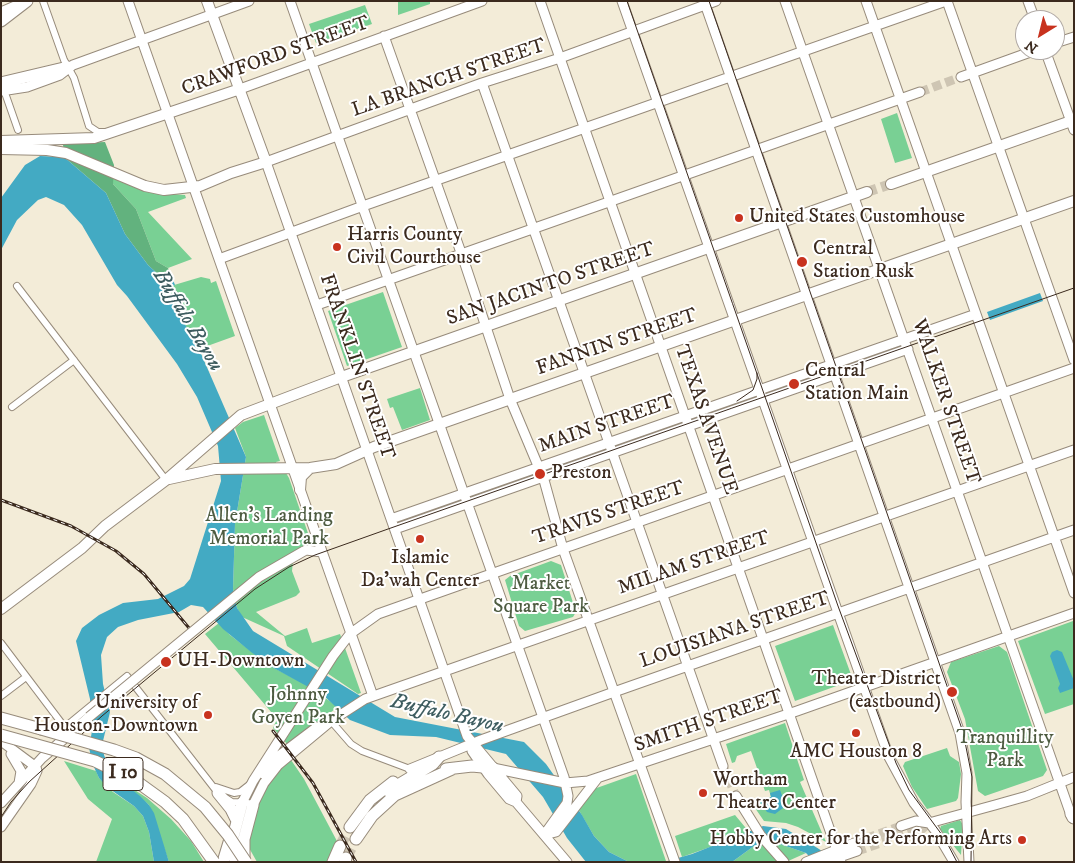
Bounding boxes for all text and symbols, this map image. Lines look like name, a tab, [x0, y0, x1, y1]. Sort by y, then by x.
north arrow	[1015, 10, 1065, 60]
street label: CRAWFORD STREET	[179, 12, 373, 102]
street label: LA BRANCH STREET	[349, 35, 549, 123]
text: N	[1022, 36, 1042, 57]
place label: United States Customhouse	[749, 206, 965, 230]
marker: United States Customhouse	[733, 212, 745, 224]
place label: Harris County Civil Courthouse	[347, 224, 481, 271]
street label: SAN JACINTO STREET	[444, 238, 658, 332]
place label: Central Station Rusk	[813, 238, 914, 285]
marker: Harris County Civil Courthouse	[331, 241, 343, 253]
marker: Central Station Rusk	[795, 255, 809, 269]
water label: Buffalo Bayou	[147, 265, 227, 377]
street label: FRANKLIN STREET	[313, 271, 399, 463]
street label: FANNIN STREET	[533, 304, 701, 382]
street label: WALKER STREET	[905, 316, 985, 488]
street label: TEXAS AVENUE	[668, 342, 742, 498]
place label: Central Station Main	[805, 360, 909, 407]
marker: Central Station Main	[787, 377, 801, 391]
street label: MAIN STREET	[536, 390, 678, 460]
place label: Preston	[551, 462, 612, 486]
marker: Preston	[533, 467, 547, 481]
street label: TRAVIS STREET	[530, 477, 688, 551]
park label: Allen's Landing Memorial Park	[205, 505, 333, 552]
street label: MILAM STREET	[615, 527, 773, 601]
marker: Islamic Da'wah Center	[414, 533, 426, 545]
place label: Islamic Da'wah Center	[361, 547, 479, 594]
park label: Market Square Park	[493, 573, 589, 620]
street label: LOUISIANA STREET	[637, 587, 833, 675]
place label: UH-Downtown	[177, 650, 304, 674]
marker: UH-Downtown	[159, 655, 173, 669]
place label: Theater District (eastbound)	[811, 668, 941, 715]
park label: Johnny Goyen Park	[251, 684, 345, 731]
street label: SMITH STREET	[631, 685, 787, 759]
marker: Theater District (eastbound)	[945, 685, 959, 699]
water label: Buffalo Bayou	[388, 690, 506, 740]
place label: University of Houston-Downtown	[34, 692, 198, 739]
marker: University of Houston-Downtown	[202, 709, 214, 721]
marker: AMC Houston 8	[850, 727, 862, 739]
park label: Tranquillity Park	[956, 727, 1054, 774]
place label: AMC Houston 8	[790, 741, 922, 765]
road number: I 10	[103, 758, 143, 791]
place label: Wortham Theatre Center	[713, 769, 836, 816]
marker: Wortham Theatre Center	[697, 787, 709, 799]
place label: Hobby Center for the Performing Arts	[710, 828, 1012, 852]
marker: Hobby Center for the Performing Arts	[1016, 834, 1028, 846]

